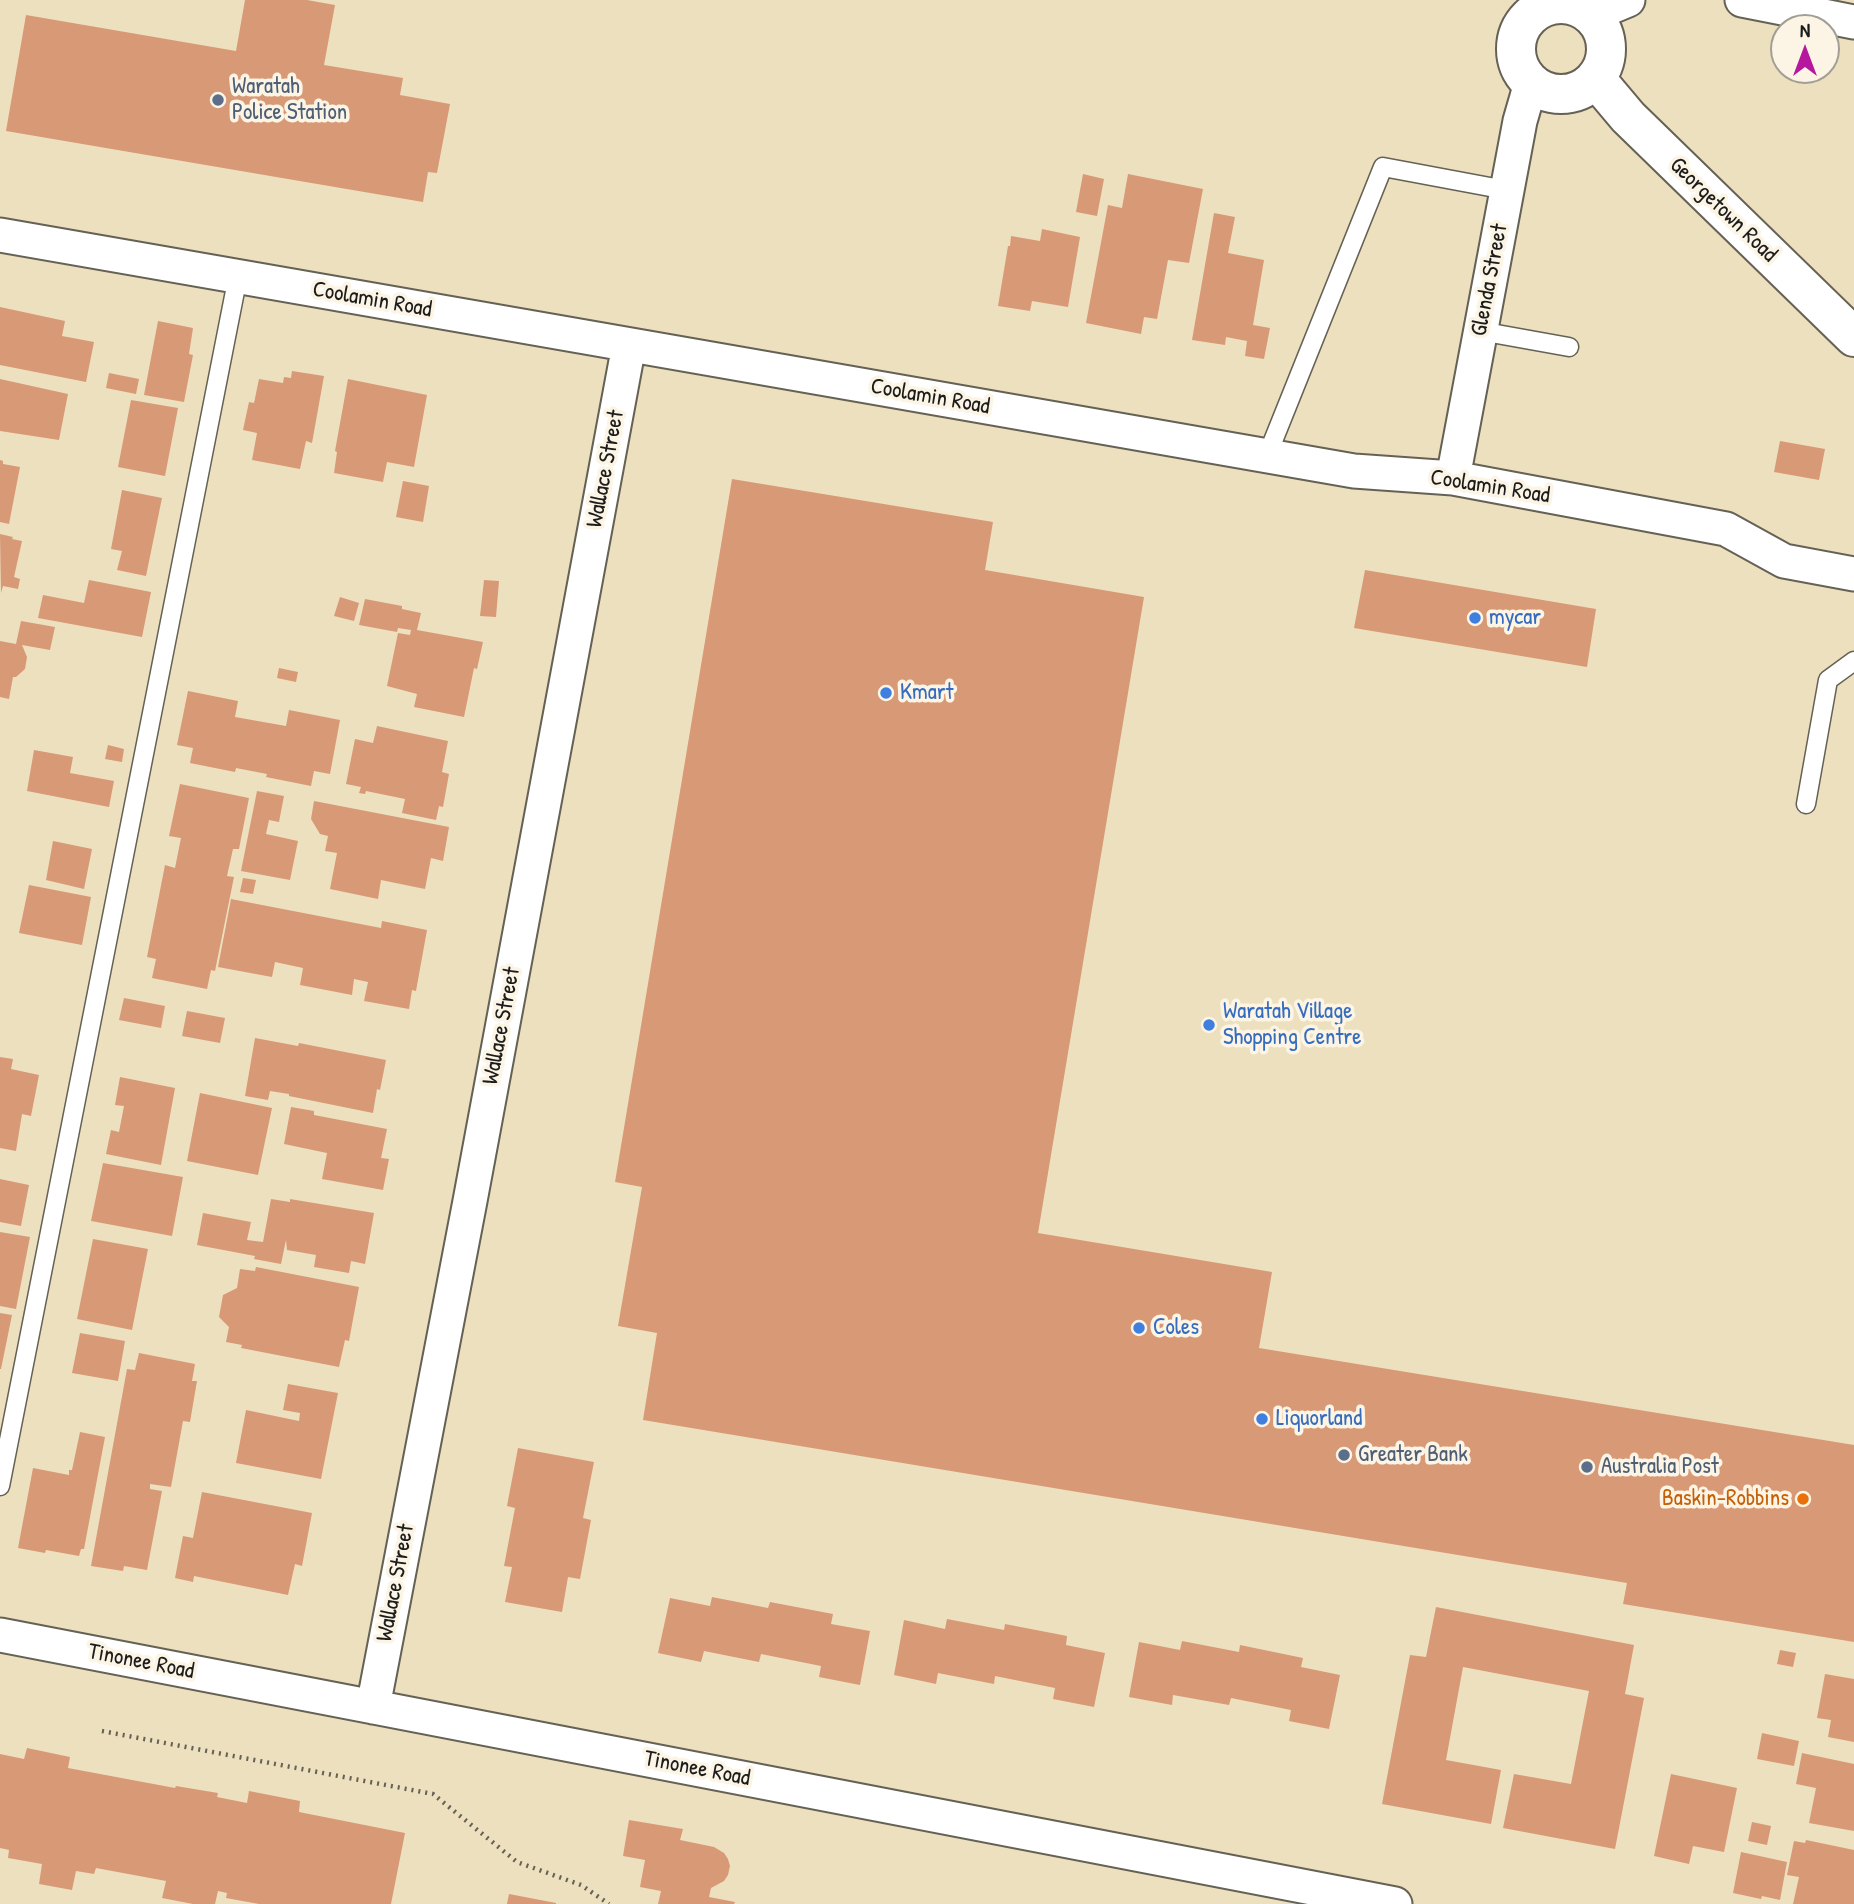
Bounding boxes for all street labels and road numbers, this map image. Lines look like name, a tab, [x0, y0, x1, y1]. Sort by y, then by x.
street label: Georgetown Road	[1663, 152, 1783, 268]
street label: Glenda Street	[1466, 222, 1514, 338]
street label: Coolamin Road	[310, 276, 434, 324]
street label: Coolamin Road	[868, 373, 992, 421]
street label: Wallace Street	[581, 408, 631, 530]
street label: Coolamin Road	[1428, 464, 1552, 510]
street label: Wallace Street	[477, 965, 527, 1087]
street label: Wallace Street	[371, 1522, 421, 1644]
street label: Tinonee Road	[86, 1638, 196, 1686]
street label: Tinonee Road	[642, 1745, 752, 1793]

